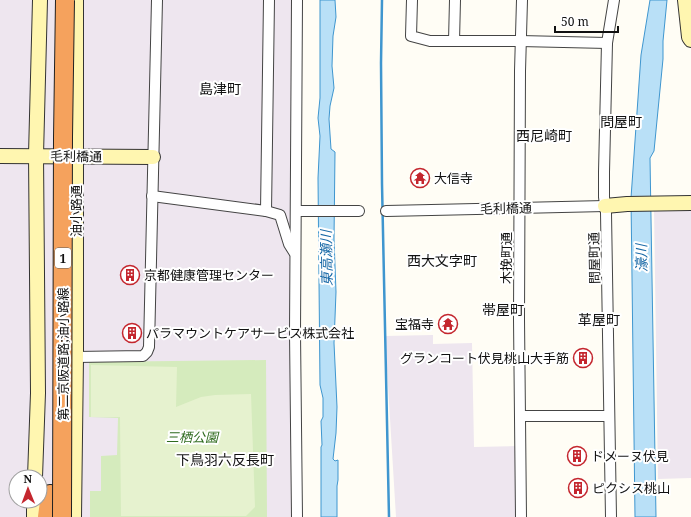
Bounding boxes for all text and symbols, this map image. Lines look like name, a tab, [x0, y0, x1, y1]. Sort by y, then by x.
scale bar	[555, 8, 618, 34]
text: 50 m	[561, 13, 589, 30]
district label: 島津町	[199, 79, 241, 98]
district label: 問屋町	[600, 112, 642, 131]
district label: 西尼崎町	[516, 126, 572, 145]
street label: 毛利橋通	[50, 147, 102, 165]
temple icon: 大信寺	[409, 167, 431, 189]
place label: 大信寺	[434, 169, 473, 187]
street label: 油小路通	[67, 185, 85, 237]
street label: 毛利橋通	[480, 199, 532, 217]
water label: 東高瀬川	[316, 228, 336, 286]
street label: 木挽町通	[497, 232, 515, 284]
street label: 問屋町通	[585, 232, 603, 284]
water label: 濠川	[631, 242, 651, 272]
road number: 1	[55, 248, 71, 268]
district label: 西大文字町	[407, 251, 477, 270]
building icon: 京都健康管理センター	[119, 264, 141, 286]
place label: 京都健康管理センター	[144, 266, 274, 284]
street label: 第二京阪道路;油小路線	[54, 287, 72, 421]
district label: 帯屋町	[482, 300, 524, 319]
district label: 革屋町	[578, 310, 620, 329]
temple icon: 宝福寺	[437, 313, 459, 335]
place label: 宝福寺	[395, 315, 434, 333]
building icon: パラマウントケアサービス株式会社	[121, 322, 143, 344]
place label: パラマウントケアサービス株式会社	[146, 324, 354, 342]
building icon: グランコート伏見桃山大手筋	[572, 347, 594, 369]
place label: グランコート伏見桃山大手筋	[400, 349, 569, 367]
park label: 三栖公園	[166, 428, 220, 446]
building icon: ドメーヌ伏見	[566, 445, 588, 467]
place label: ドメーヌ伏見	[591, 447, 669, 465]
district label: 下鳥羽六反長町	[176, 450, 274, 469]
north arrow	[8, 469, 48, 509]
text: N	[23, 471, 33, 486]
building icon: ピクシス桃山	[567, 477, 589, 499]
place label: ピクシス桃山	[592, 479, 670, 497]

